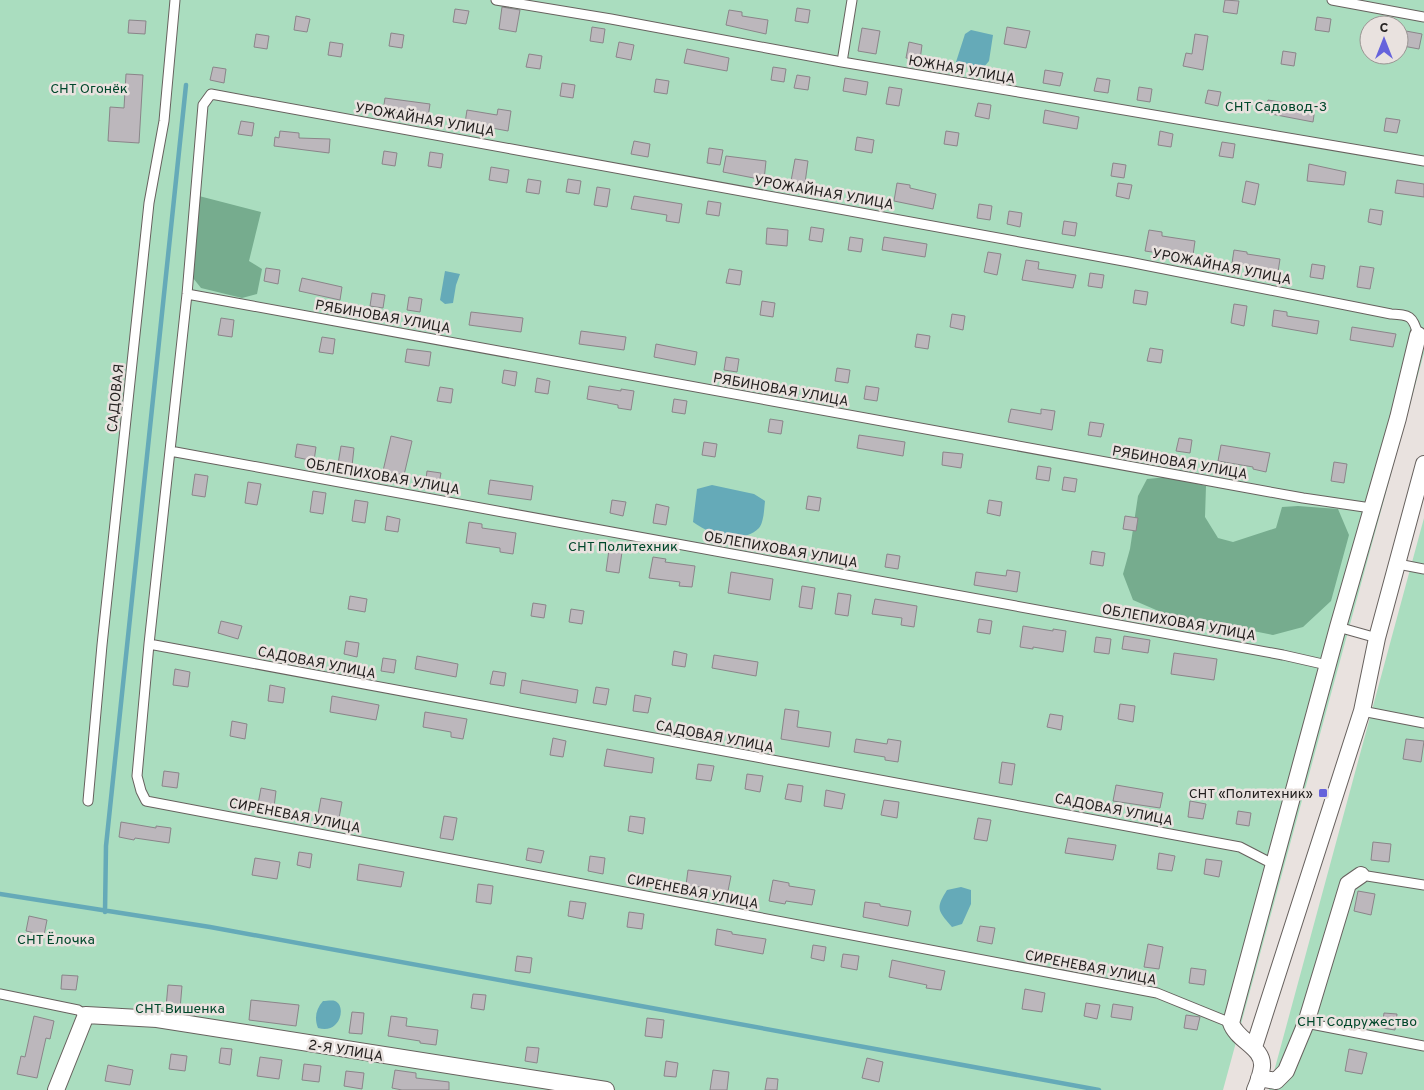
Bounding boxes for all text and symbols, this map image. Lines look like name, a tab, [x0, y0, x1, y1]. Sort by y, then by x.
north arrow	[1359, 15, 1409, 65]
text: С	[1380, 20, 1389, 37]
street label: ЮЖНАЯ УЛИЦА	[907, 53, 1017, 88]
park label: СНТ Огонёк	[50, 81, 128, 98]
street label: УРОЖАЙНАЯ УЛИЦА	[354, 99, 496, 141]
park label: СНТ Садовод-3	[1225, 99, 1327, 116]
street label: УРОЖАЙНАЯ УЛИЦА	[753, 172, 895, 214]
street label: УРОЖАЙНАЯ УЛИЦА	[1151, 245, 1293, 289]
street label: РЯБИНОВАЯ УЛИЦА	[314, 297, 452, 338]
street label: САДОВАЯ	[104, 363, 129, 433]
street label: РЯБИНОВАЯ УЛИЦА	[712, 370, 850, 411]
street label: РЯБИНОВАЯ УЛИЦА	[1111, 443, 1249, 484]
street label: ОБЛЕПИХОВАЯ УЛИЦА	[304, 456, 461, 499]
street label: ОБЛЕПИХОВАЯ УЛИЦА	[702, 529, 859, 572]
park label: СНТ Политехник	[568, 539, 678, 556]
street label: ОБЛЕПИХОВАЯ УЛИЦА	[1100, 602, 1257, 645]
street label: САДОВАЯ УЛИЦА	[256, 644, 377, 683]
street label: САДОВАЯ УЛИЦА	[654, 718, 775, 757]
place label: СНТ «Политехник»	[1189, 786, 1313, 803]
marker: СНТ «Политехник»	[1317, 787, 1329, 799]
street label: САДОВАЯ УЛИЦА	[1053, 791, 1174, 830]
street label: СИРЕНЕВАЯ УЛИЦА	[227, 795, 362, 838]
street label: СИРЕНЕВАЯ УЛИЦА	[625, 871, 760, 914]
park label: СНТ Ёлочка	[17, 931, 95, 949]
street label: СИРЕНЕВАЯ УЛИЦА	[1023, 947, 1158, 990]
park label: СНТ Вишенка	[135, 1001, 225, 1018]
park label: СНТ Содружество	[1297, 1014, 1417, 1031]
street label: 2-Я УЛИЦА	[307, 1037, 385, 1066]

